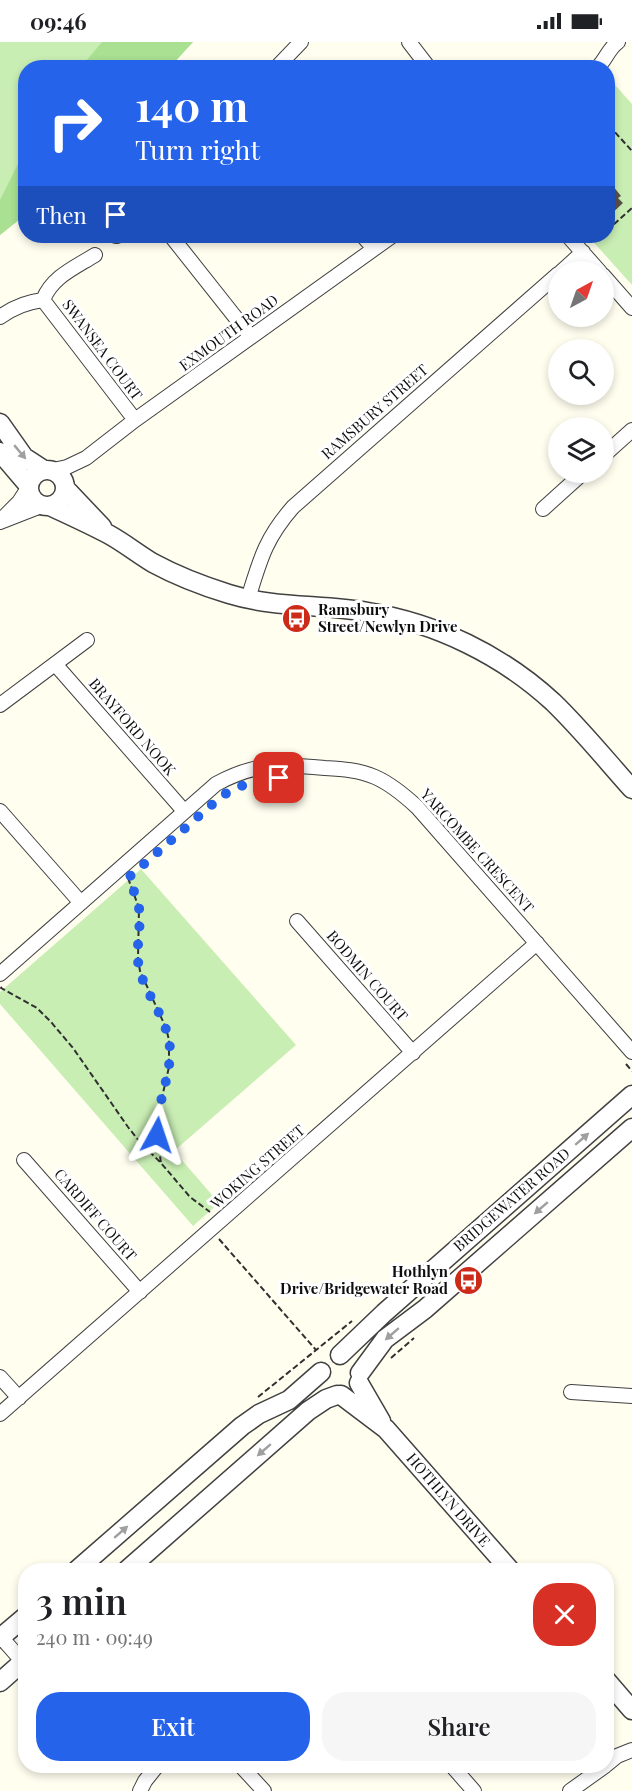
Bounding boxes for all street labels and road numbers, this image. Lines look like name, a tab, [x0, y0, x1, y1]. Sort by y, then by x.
street label: EXMOUTH ROAD	[175, 289, 282, 375]
street label: SWANSEA COURT	[58, 295, 147, 404]
street label: RAMSBURY STREET	[317, 359, 432, 463]
street label: BRAYFORD NOOK	[85, 674, 181, 779]
street label: YARCOMBE CRESCENT	[416, 783, 539, 917]
street label: BODMIN COURT	[323, 926, 413, 1025]
street label: WOKING STREET	[205, 1120, 309, 1213]
street label: BRIDGEWATER ROAD	[449, 1143, 574, 1255]
street label: CARDIFF COURT	[50, 1164, 141, 1265]
street label: HOTHLYN DRIVE	[402, 1448, 495, 1550]

